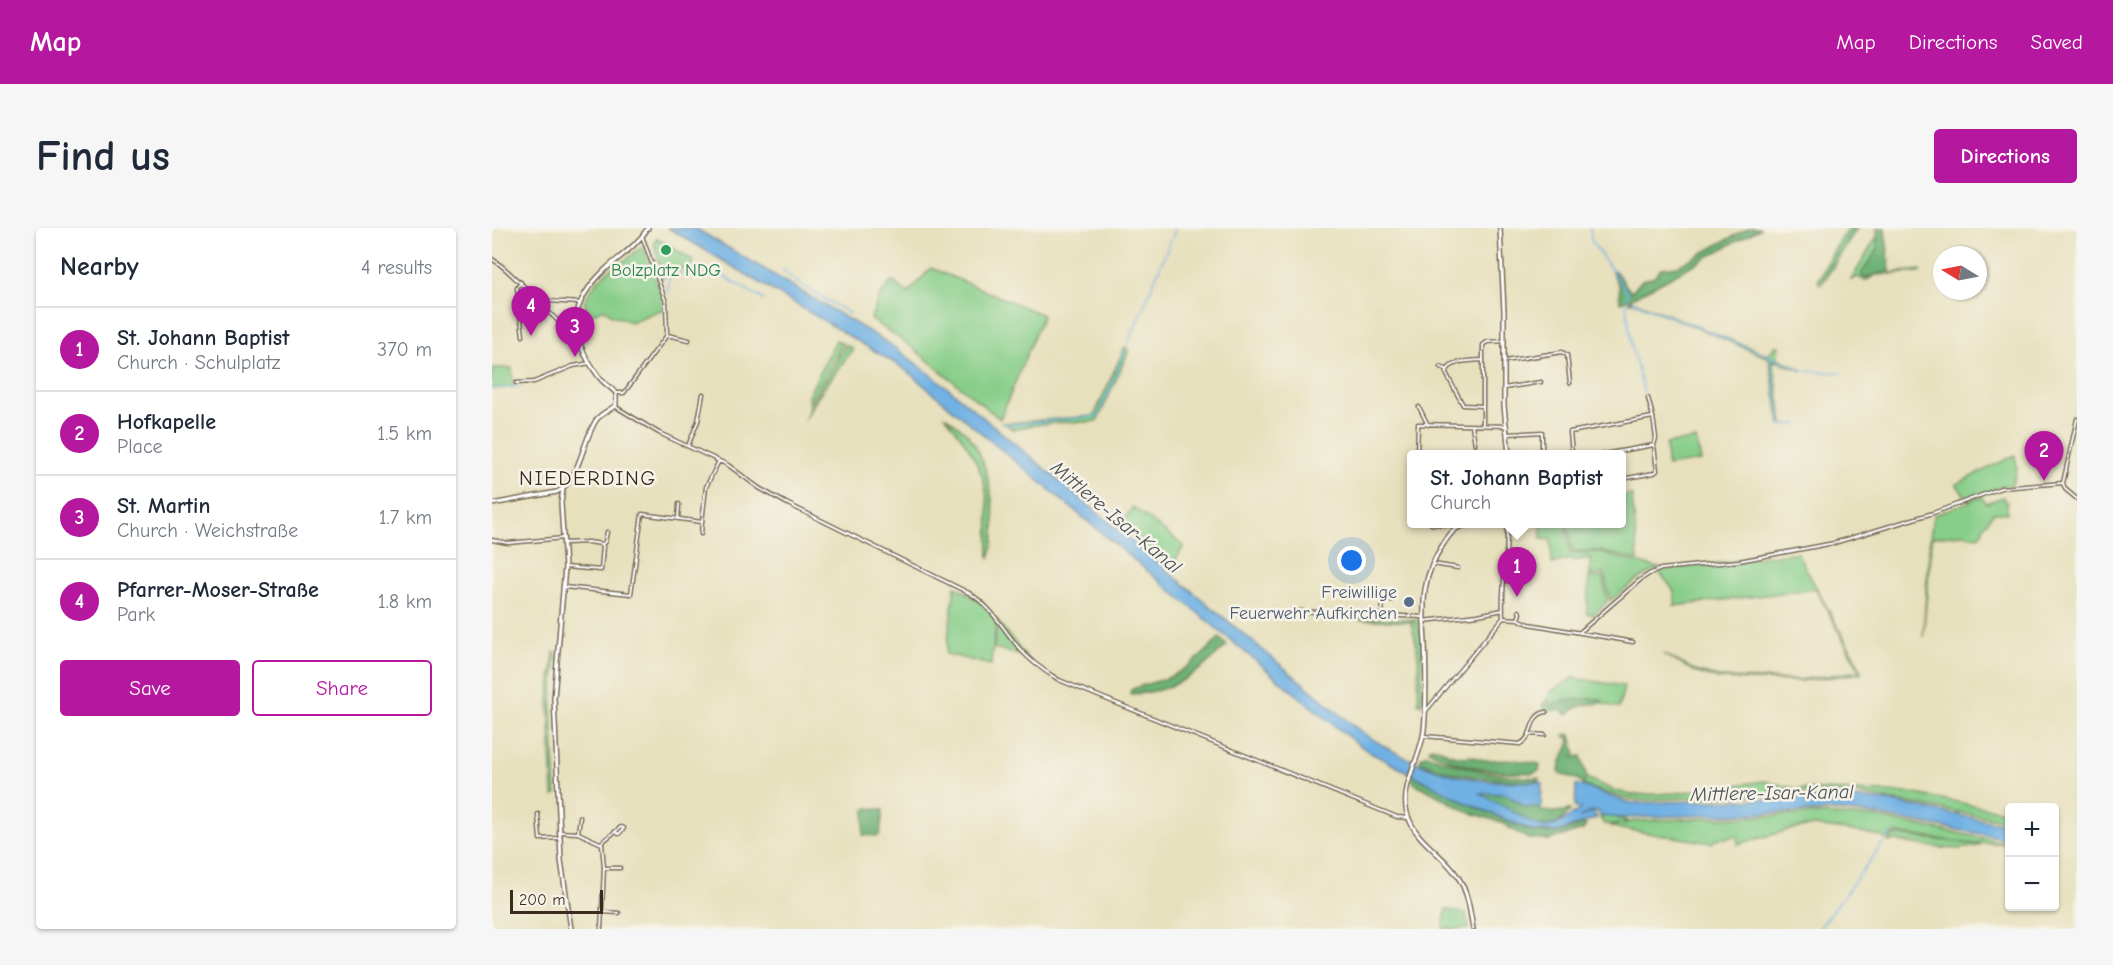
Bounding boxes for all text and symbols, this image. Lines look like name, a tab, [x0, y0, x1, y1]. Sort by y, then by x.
text: Map	[30, 26, 81, 58]
text: Map	[1836, 30, 1876, 54]
text: Directions	[1909, 30, 1998, 54]
text: Saved	[2031, 30, 2083, 54]
button: Directions	[1934, 129, 2077, 183]
text: Find us	[36, 132, 170, 181]
marker: Bolzplatz NDG	[659, 243, 673, 257]
north arrow	[1933, 246, 1987, 300]
text: Nearby	[60, 252, 139, 282]
text: 4 results	[361, 256, 432, 279]
place label: Bolzplatz NDG	[611, 260, 721, 281]
pin: 4	[512, 286, 550, 336]
pin: 3	[556, 308, 595, 357]
text: St. Johann Baptist	[117, 325, 289, 351]
text: 1	[76, 338, 83, 361]
text: 370 m	[377, 338, 432, 361]
text: Church · Schulplatz	[117, 351, 281, 374]
text: Hofkapelle	[117, 409, 216, 435]
text: 2	[75, 422, 84, 445]
text: 1.5 km	[377, 422, 432, 445]
pin: 2	[2024, 432, 2064, 481]
text: Place	[117, 435, 163, 458]
popup	[1407, 450, 1626, 528]
water label: Mittlere-Isar-Kanal	[1045, 455, 1186, 579]
text: St. Johann Baptist	[1430, 465, 1603, 491]
district label: NIEDERDING	[519, 466, 657, 490]
text: Church	[1430, 491, 1491, 514]
text: St. Martin	[117, 493, 210, 519]
text: 3	[75, 506, 84, 529]
text: 1.7 km	[379, 506, 432, 529]
text: Church · Weichstraße	[117, 519, 298, 542]
your location	[1337, 546, 1366, 575]
pin: 1	[1498, 548, 1536, 597]
text: Pfarrer-Moser-Straße	[117, 577, 319, 603]
place label: Freiwillige Feuerwehr Aufkirchen	[1230, 582, 1397, 624]
text: 4	[75, 590, 84, 613]
text: 1.8 km	[378, 590, 432, 613]
marker: Freiwillige Feuerwehr Aufkirchen	[1402, 595, 1416, 609]
text: Park	[117, 603, 155, 626]
button: Save	[60, 660, 240, 716]
button: Share	[252, 660, 432, 716]
water label: Mittlere-Isar-Kanal	[1689, 780, 1854, 806]
map controls	[2005, 803, 2059, 911]
button: +	[2005, 803, 2059, 857]
button: −	[2005, 857, 2059, 911]
scale bar	[510, 887, 603, 914]
text: 200 m	[519, 891, 565, 909]

